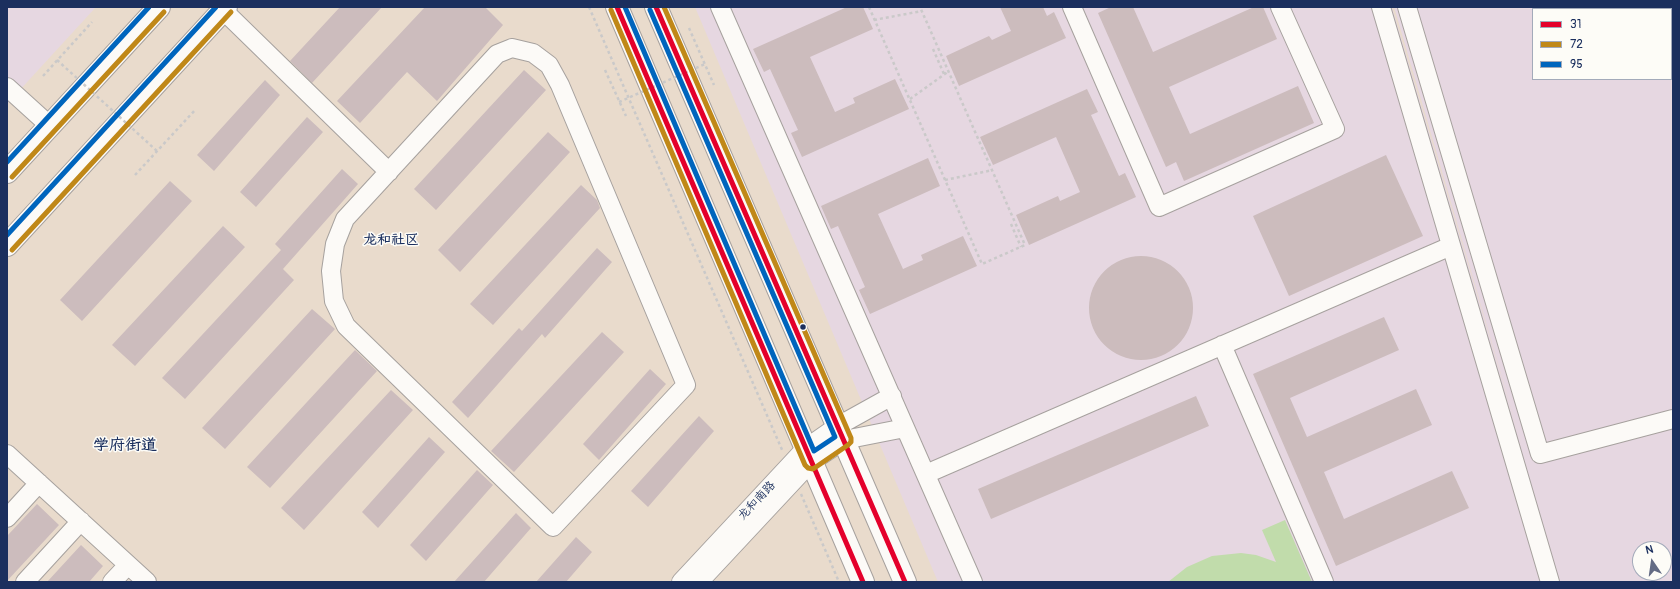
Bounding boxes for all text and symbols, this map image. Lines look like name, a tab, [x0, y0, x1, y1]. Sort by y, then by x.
legend	[1532, 8, 1672, 80]
text: 31	[1570, 17, 1581, 32]
text: 72	[1570, 37, 1583, 52]
text: 95	[1570, 57, 1583, 72]
district label: 龙和社区	[363, 232, 419, 248]
unlabelled marker	[798, 322, 808, 332]
district label: 学府街道	[93, 436, 157, 456]
street label: 龙和南路	[735, 479, 779, 523]
north arrow	[1632, 541, 1672, 581]
text: N	[1644, 543, 1654, 557]

